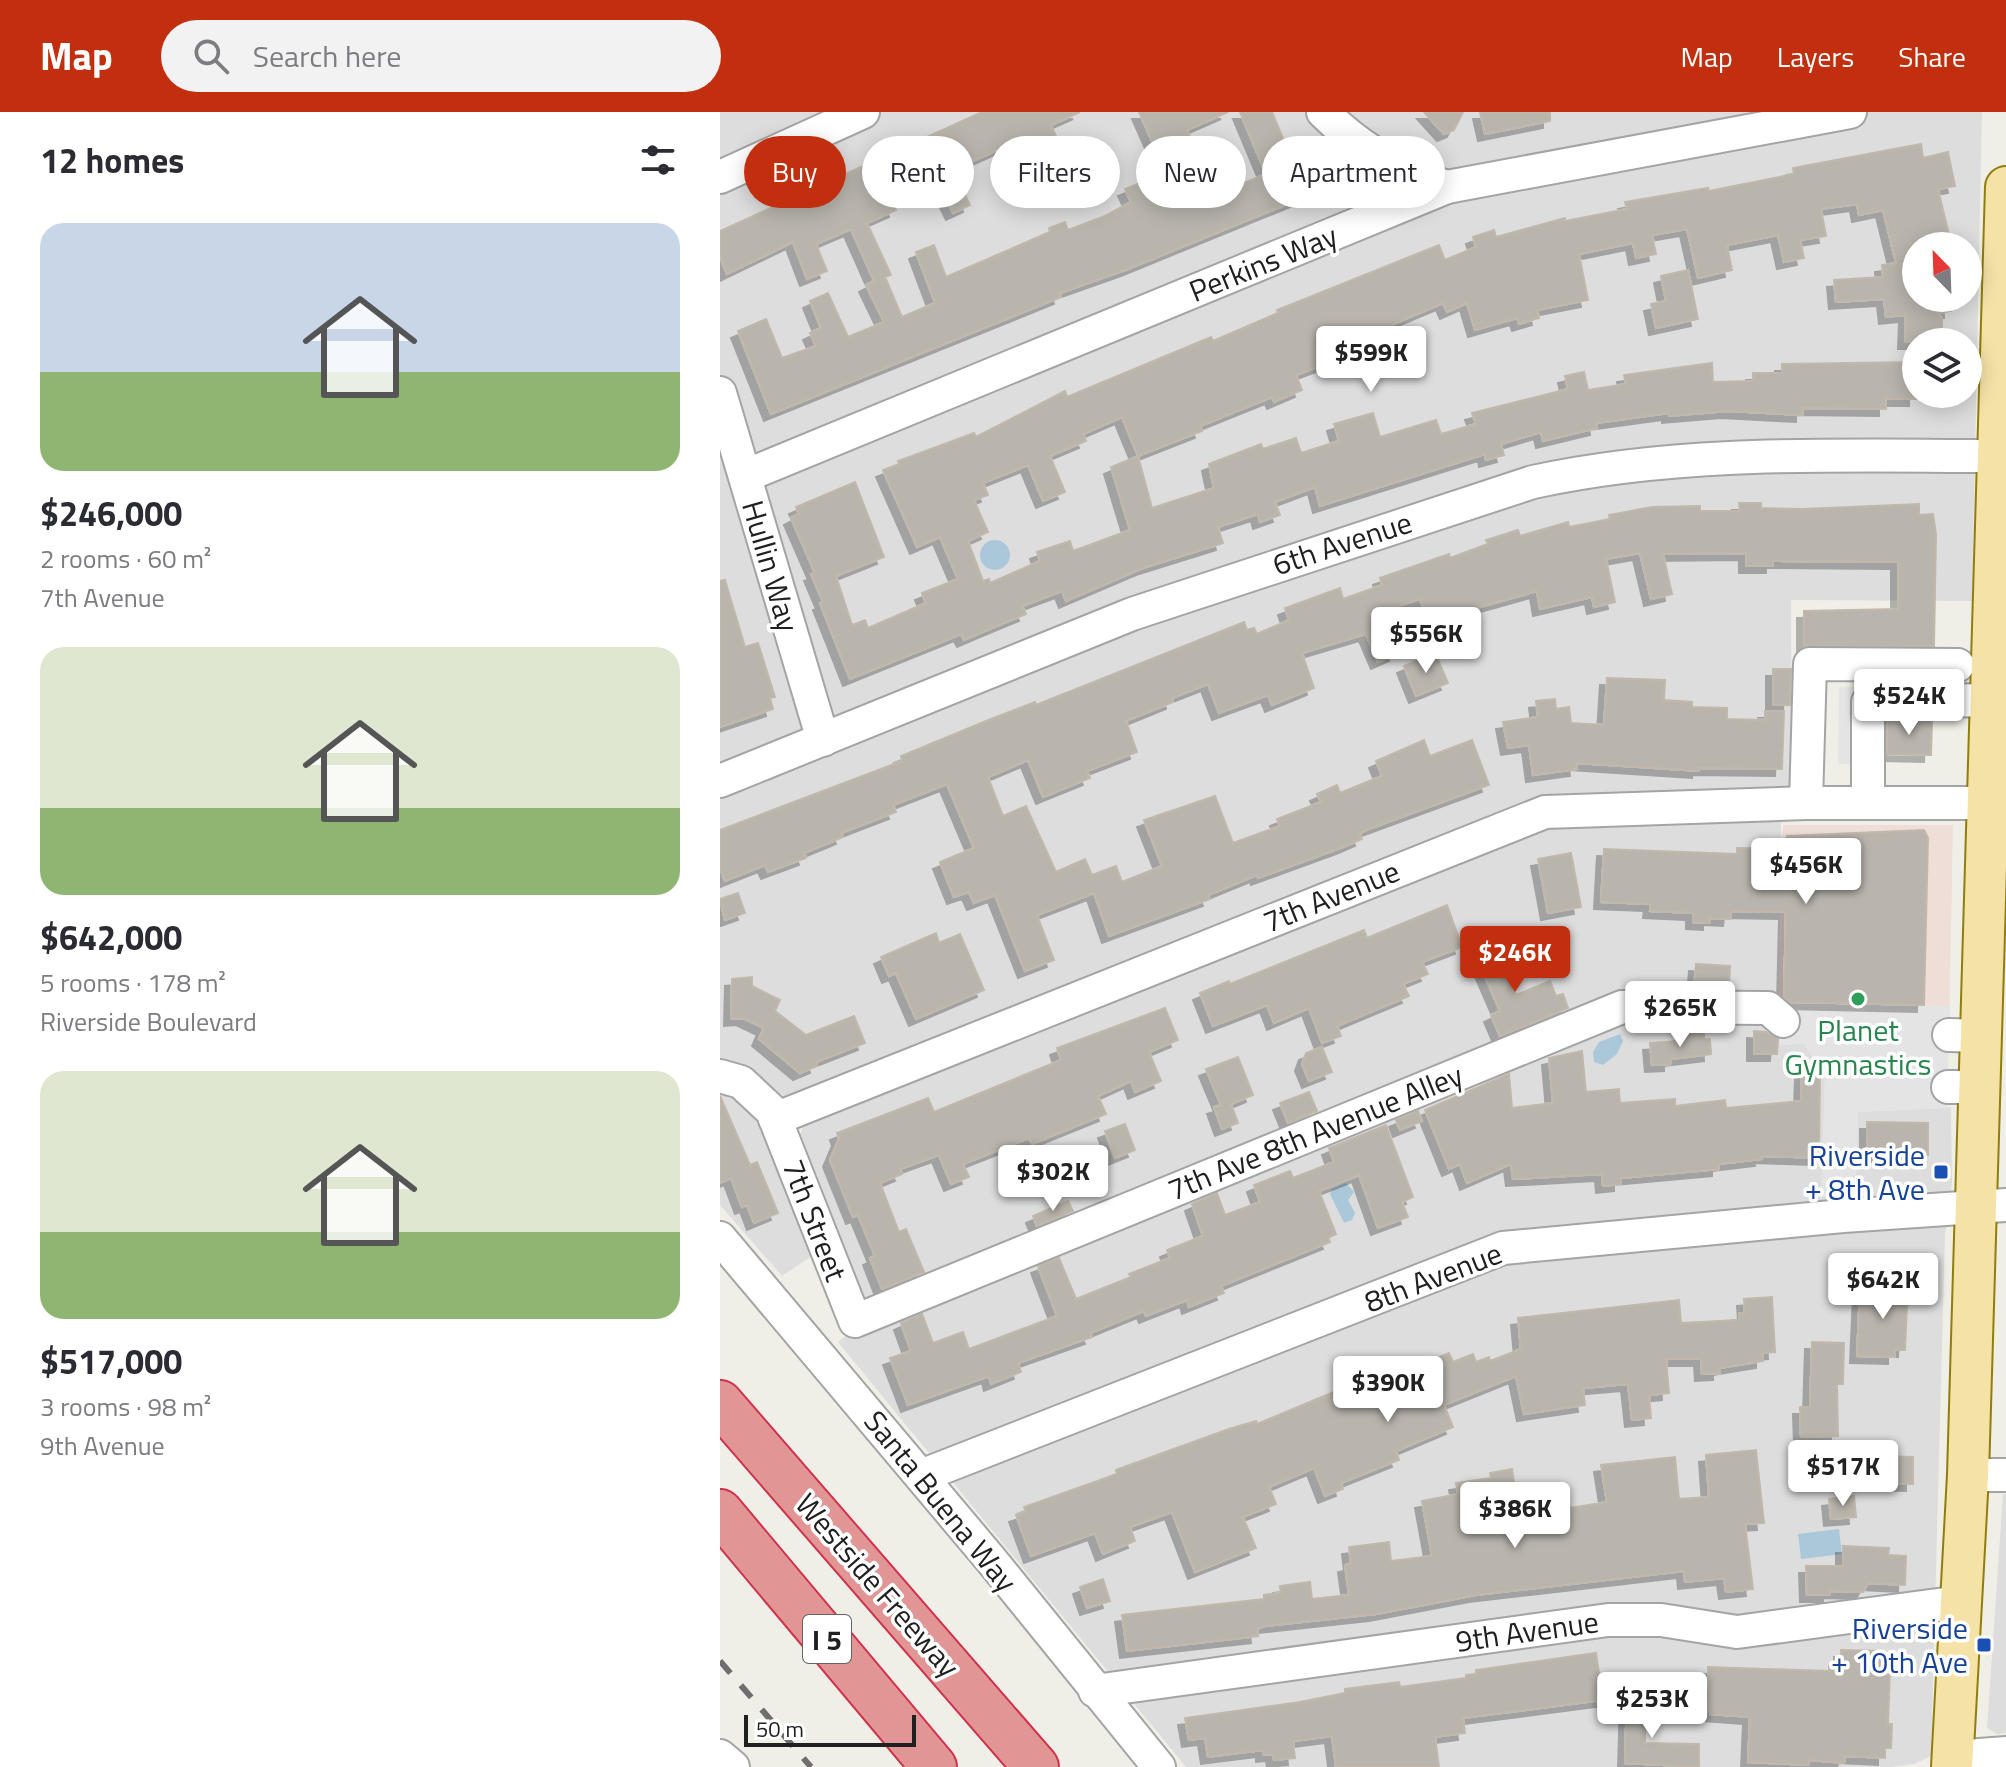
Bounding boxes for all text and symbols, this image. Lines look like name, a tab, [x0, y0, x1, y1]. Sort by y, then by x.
search box	[161, 20, 721, 92]
text: Map	[40, 27, 113, 85]
text: Search here	[253, 33, 402, 79]
icon: search	[189, 34, 233, 78]
text: Map	[1680, 35, 1733, 78]
text: Layers	[1777, 35, 1854, 78]
text: Share	[1898, 35, 1966, 78]
text: 12 homes	[40, 134, 184, 186]
chip: Buy	[744, 136, 846, 208]
chip: Rent	[862, 136, 974, 208]
chip: Filters	[990, 136, 1120, 208]
chip: New	[1136, 136, 1246, 208]
chip: Apartment	[1262, 136, 1445, 208]
icon: filters	[636, 138, 680, 182]
street label: Perkins Way	[1182, 212, 1344, 314]
north arrow	[1902, 232, 1982, 312]
map controls	[1902, 232, 1982, 408]
icon: home	[288, 275, 432, 419]
pin: $599K	[1315, 326, 1427, 394]
button: layers	[1902, 328, 1982, 408]
text: $599K	[1334, 332, 1408, 371]
text: $246,000	[40, 487, 182, 539]
street label: Hullin Way	[730, 495, 812, 637]
street label: 6th Avenue	[1266, 499, 1418, 587]
text: 2 rooms · 60 m²	[40, 539, 211, 578]
text: 7th Avenue	[40, 578, 165, 617]
pin: $556K	[1370, 607, 1482, 675]
text: $556K	[1389, 613, 1463, 652]
pin: $524K	[1853, 669, 1965, 737]
text: $524K	[1872, 675, 1946, 714]
icon: home	[288, 699, 432, 843]
pin: $456K	[1750, 838, 1862, 906]
text: $456K	[1769, 844, 1843, 883]
street label: 7th Avenue	[1256, 848, 1406, 944]
text: $642,000	[40, 911, 182, 963]
pin: $246K	[1459, 926, 1571, 994]
text: $246K	[1478, 932, 1552, 971]
text: 5 rooms · 178 m²	[40, 963, 226, 1002]
pin: $265K	[1624, 981, 1736, 1049]
text: $265K	[1643, 987, 1717, 1026]
marker: Planet Gymnastics	[1849, 990, 1867, 1008]
text: Riverside Boulevard	[40, 1002, 257, 1041]
place label: Planet Gymnastics	[1784, 1007, 1932, 1087]
street label: 7th Ave 8th Avenue Alley	[1160, 1052, 1470, 1212]
icon: home	[288, 1123, 432, 1267]
place label: Riverside + 8th Ave	[1805, 1132, 1925, 1212]
pin: $302K	[997, 1145, 1109, 1213]
text: $302K	[1016, 1151, 1090, 1190]
street label: 7th Street	[771, 1152, 859, 1288]
marker: Riverside + 8th Ave	[1932, 1163, 1950, 1181]
street label: 8th Avenue	[1358, 1230, 1508, 1324]
pin: $642K	[1827, 1253, 1939, 1321]
text: $642K	[1846, 1259, 1920, 1298]
text: $517,000	[40, 1335, 182, 1387]
pin: $390K	[1332, 1356, 1444, 1424]
text: $390K	[1351, 1362, 1425, 1401]
text: 3 rooms · 98 m²	[40, 1387, 211, 1426]
street label: Santa Buena Way	[853, 1400, 1029, 1602]
text: 9th Avenue	[40, 1426, 165, 1465]
pin: $517K	[1787, 1440, 1899, 1508]
text: $517K	[1806, 1446, 1880, 1485]
pin: $386K	[1459, 1482, 1571, 1550]
street label: Westside Freeway	[785, 1483, 971, 1687]
text: $386K	[1478, 1488, 1552, 1527]
street label: 9th Avenue	[1453, 1598, 1601, 1664]
place label: Riverside + 10th Ave	[1831, 1605, 1968, 1685]
road number: I 5	[803, 1615, 851, 1663]
marker: Riverside + 10th Ave	[1975, 1636, 1993, 1654]
pin: $253K	[1596, 1672, 1708, 1740]
text: $253K	[1615, 1678, 1689, 1717]
scale bar	[744, 1711, 916, 1747]
text: 50 m	[756, 1712, 804, 1746]

